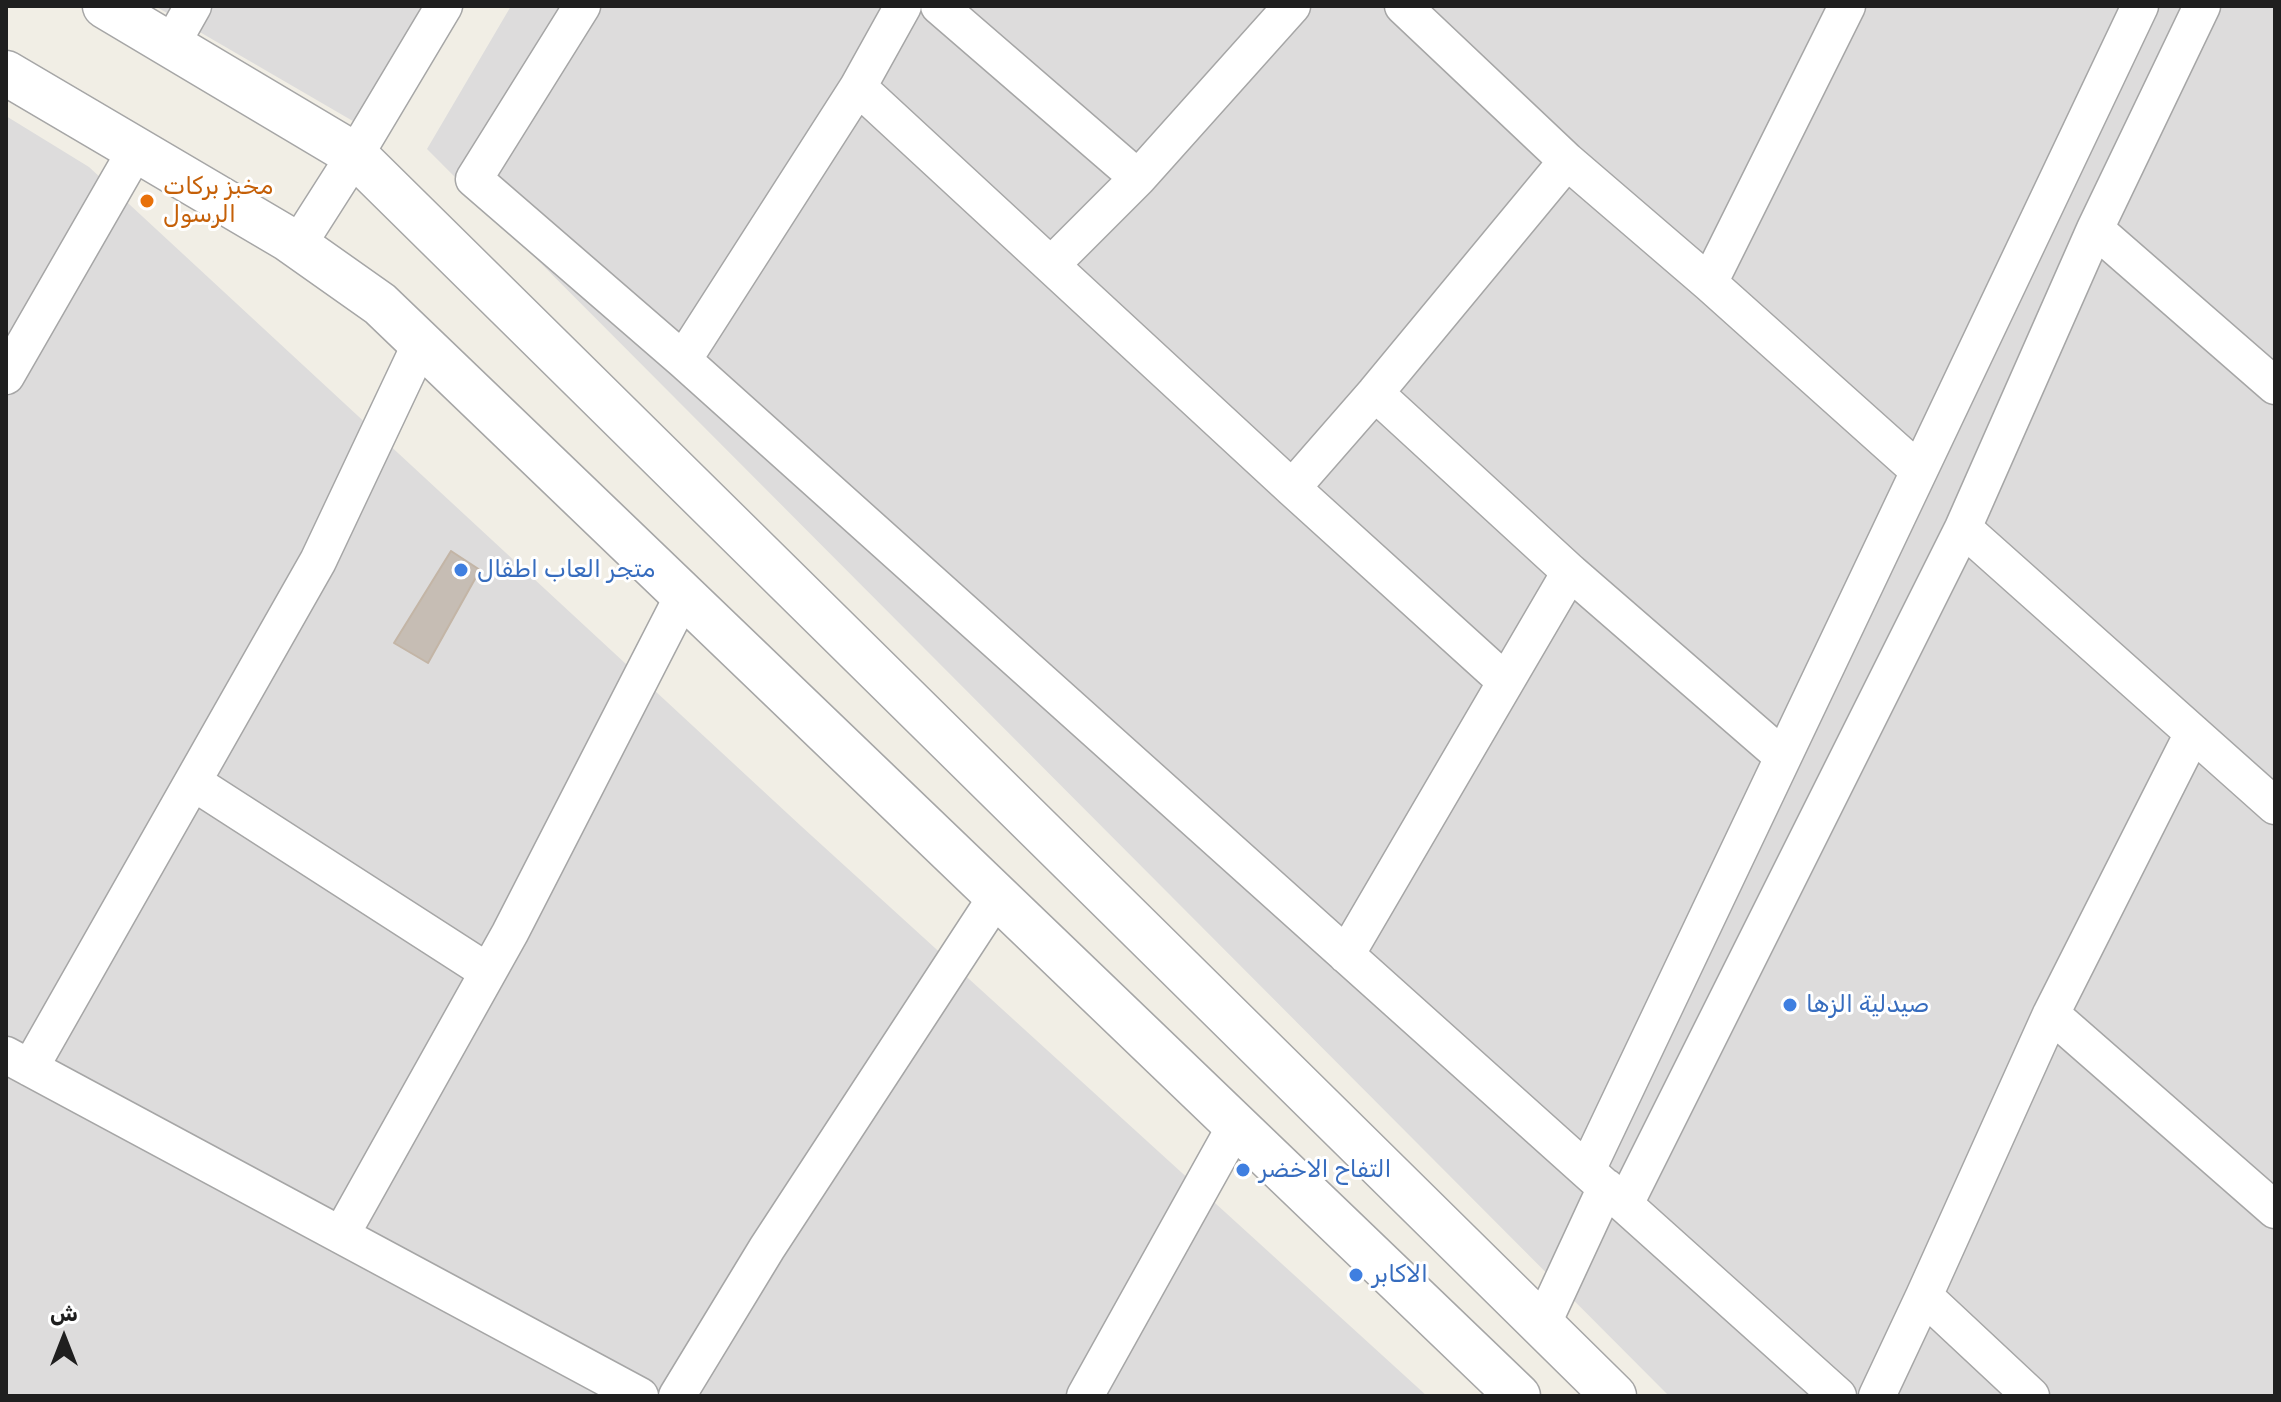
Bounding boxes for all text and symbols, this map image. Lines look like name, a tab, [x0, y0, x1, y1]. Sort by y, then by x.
place label: مخبز بركات الرسول	[163, 173, 273, 229]
marker: مخبز بركات الرسول	[138, 192, 156, 210]
place label: متجر العاب اطفال	[477, 556, 655, 584]
marker: متجر العاب اطفال	[452, 561, 470, 579]
place label: صيدلية الزها	[1806, 991, 1929, 1019]
marker: صيدلية الزها	[1781, 996, 1799, 1014]
place label: التفاح الاخضر	[1259, 1156, 1391, 1184]
marker: التفاح الاخضر	[1234, 1161, 1252, 1179]
place label: الاكابر	[1372, 1261, 1428, 1289]
marker: الاكابر	[1347, 1266, 1365, 1284]
north arrow	[24, 1298, 104, 1378]
text: ش	[50, 1300, 78, 1327]

